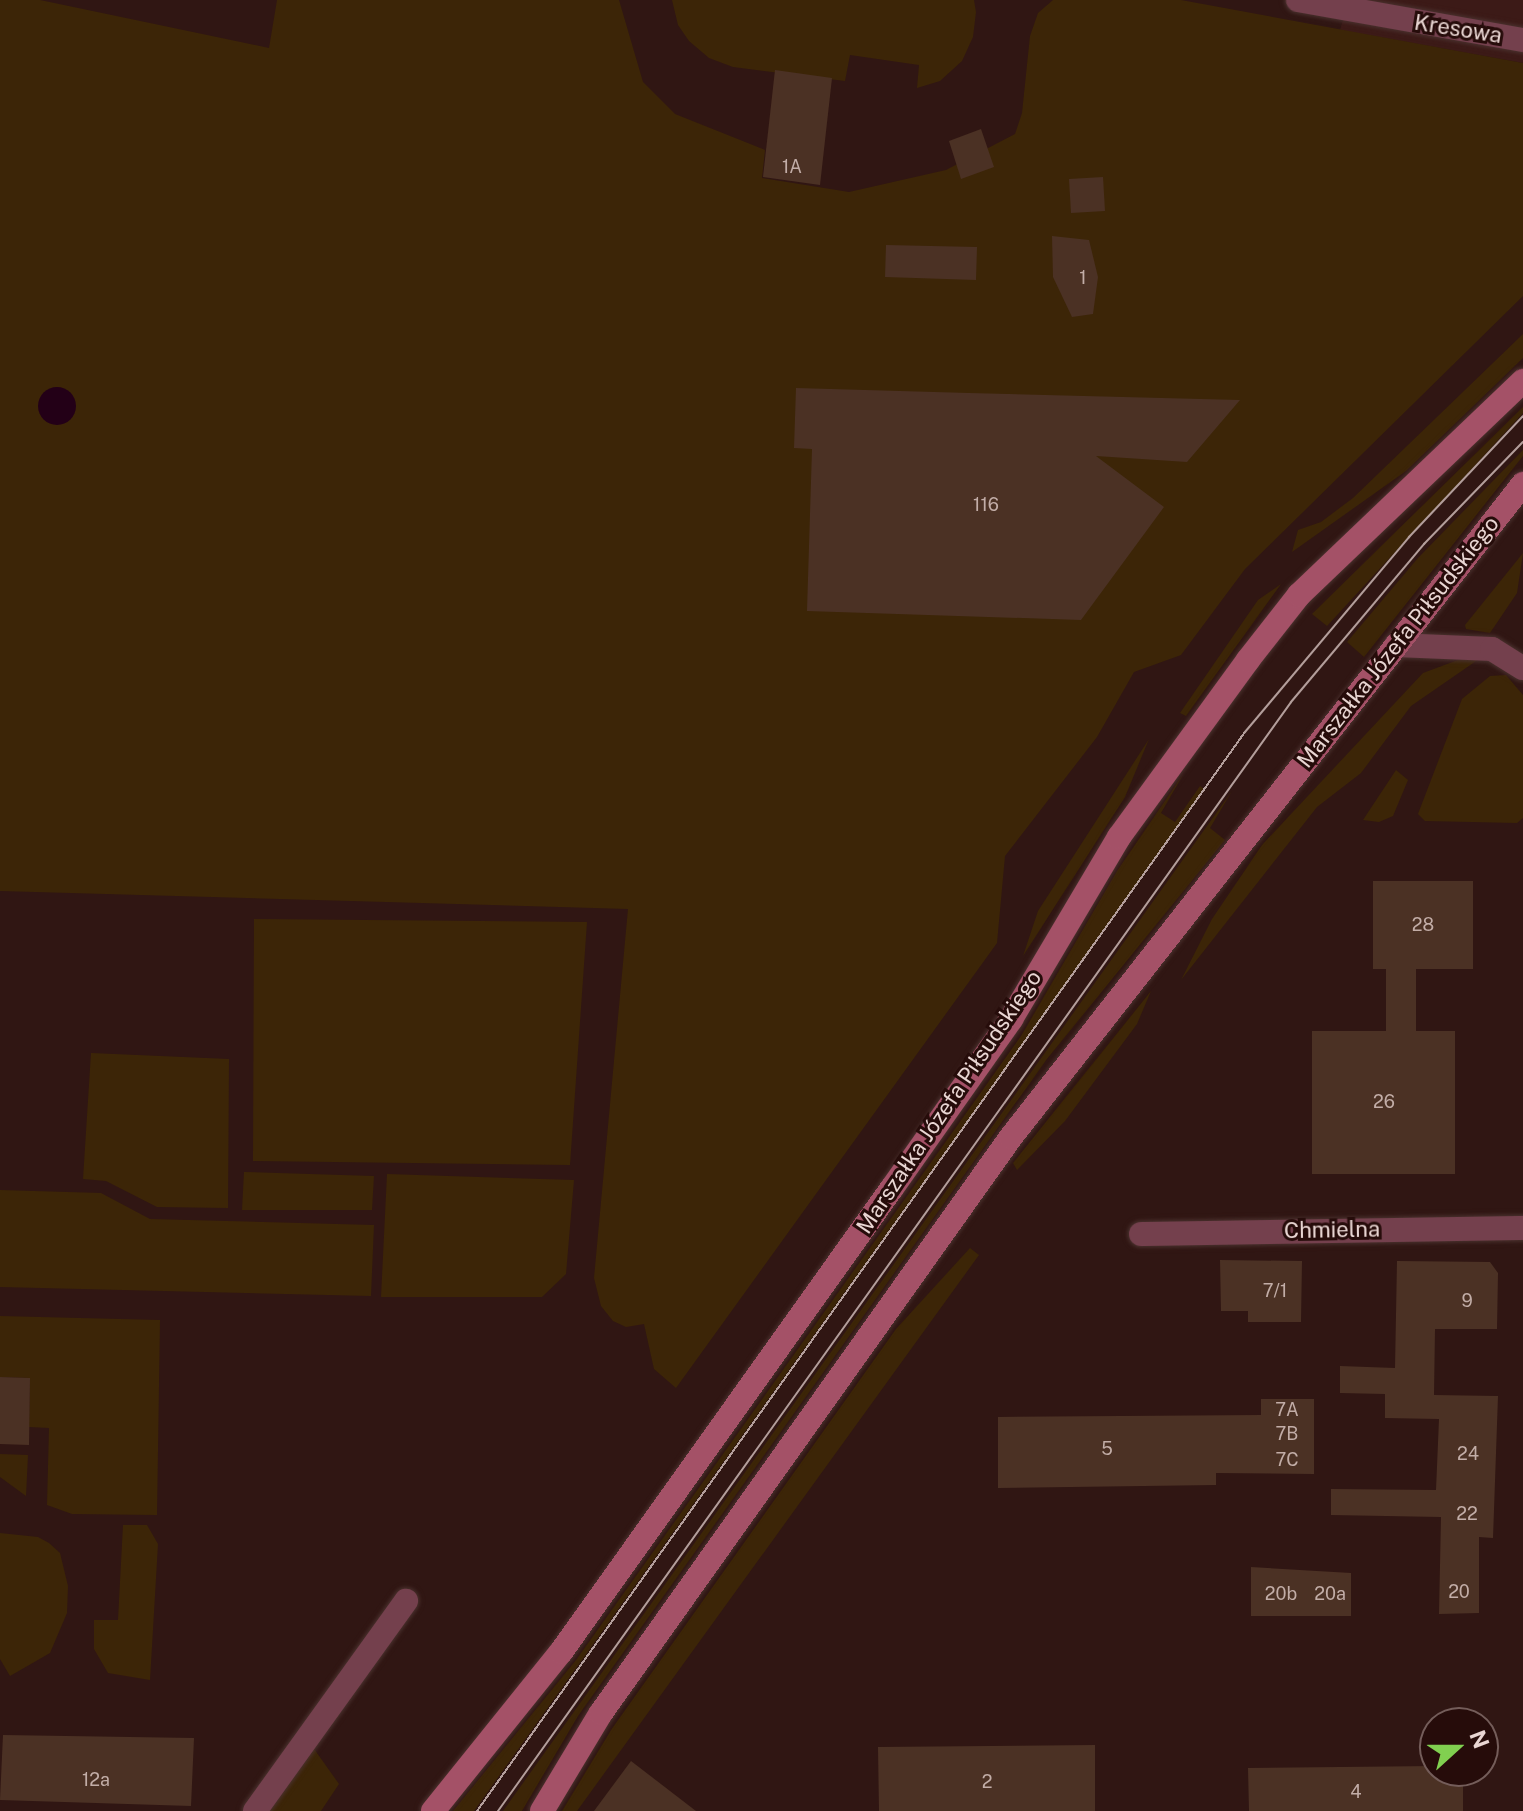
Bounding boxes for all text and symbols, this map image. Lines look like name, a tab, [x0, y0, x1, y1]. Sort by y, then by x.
street label: Kresowa	[1412, 9, 1504, 49]
house number: 1A	[782, 156, 802, 178]
house number: 1	[1079, 267, 1087, 289]
house number: 116	[973, 494, 999, 516]
street label: Marszałka Józefa Piłsudskiego	[1292, 511, 1504, 773]
house number: 28	[1412, 914, 1434, 936]
street label: Marszałka Józefa Piłsudskiego	[851, 965, 1047, 1239]
house number: 26	[1373, 1091, 1395, 1113]
street label: Chmielna	[1284, 1216, 1380, 1244]
house number: 7/1	[1263, 1280, 1287, 1302]
house number: 9	[1461, 1290, 1473, 1312]
house number: 7A	[1275, 1399, 1299, 1421]
house number: 7B	[1276, 1423, 1298, 1445]
house number: 5	[1101, 1438, 1113, 1460]
house number: 24	[1457, 1443, 1479, 1465]
house number: 7C	[1275, 1449, 1299, 1471]
house number: 22	[1456, 1503, 1478, 1525]
house number: 20	[1448, 1581, 1470, 1603]
house number: 20b	[1265, 1583, 1297, 1605]
house number: 20a	[1314, 1583, 1346, 1605]
north arrow	[1419, 1707, 1499, 1787]
text: N	[1464, 1726, 1495, 1752]
house number: 12a	[82, 1769, 110, 1791]
house number: 2	[982, 1771, 992, 1793]
house number: 4	[1350, 1781, 1362, 1803]

